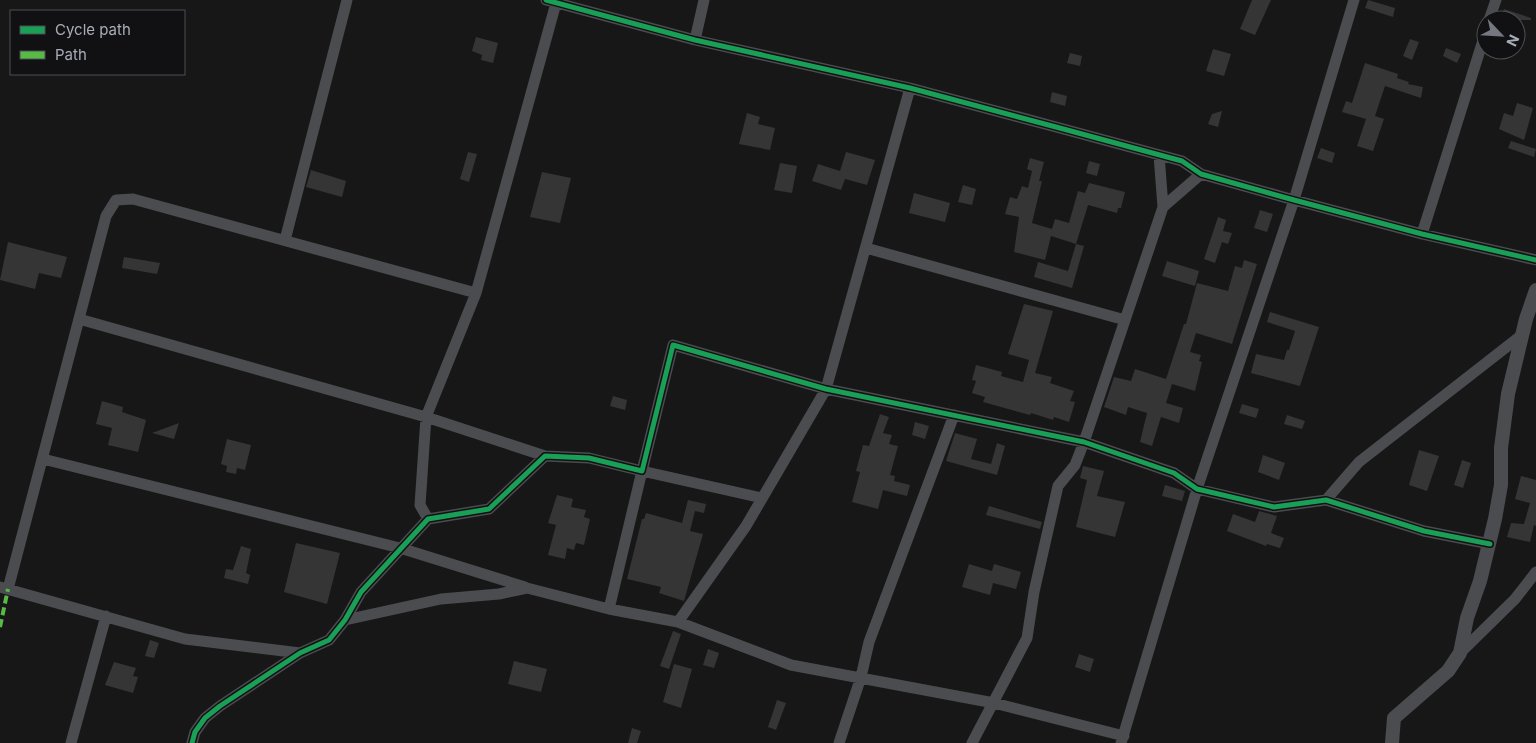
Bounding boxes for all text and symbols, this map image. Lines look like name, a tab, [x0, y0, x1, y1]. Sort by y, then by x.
legend	[10, 10, 185, 75]
north arrow	[1476, 10, 1526, 60]
text: Cycle path	[55, 20, 131, 39]
text: N	[1503, 32, 1523, 49]
text: Path	[55, 45, 87, 64]

